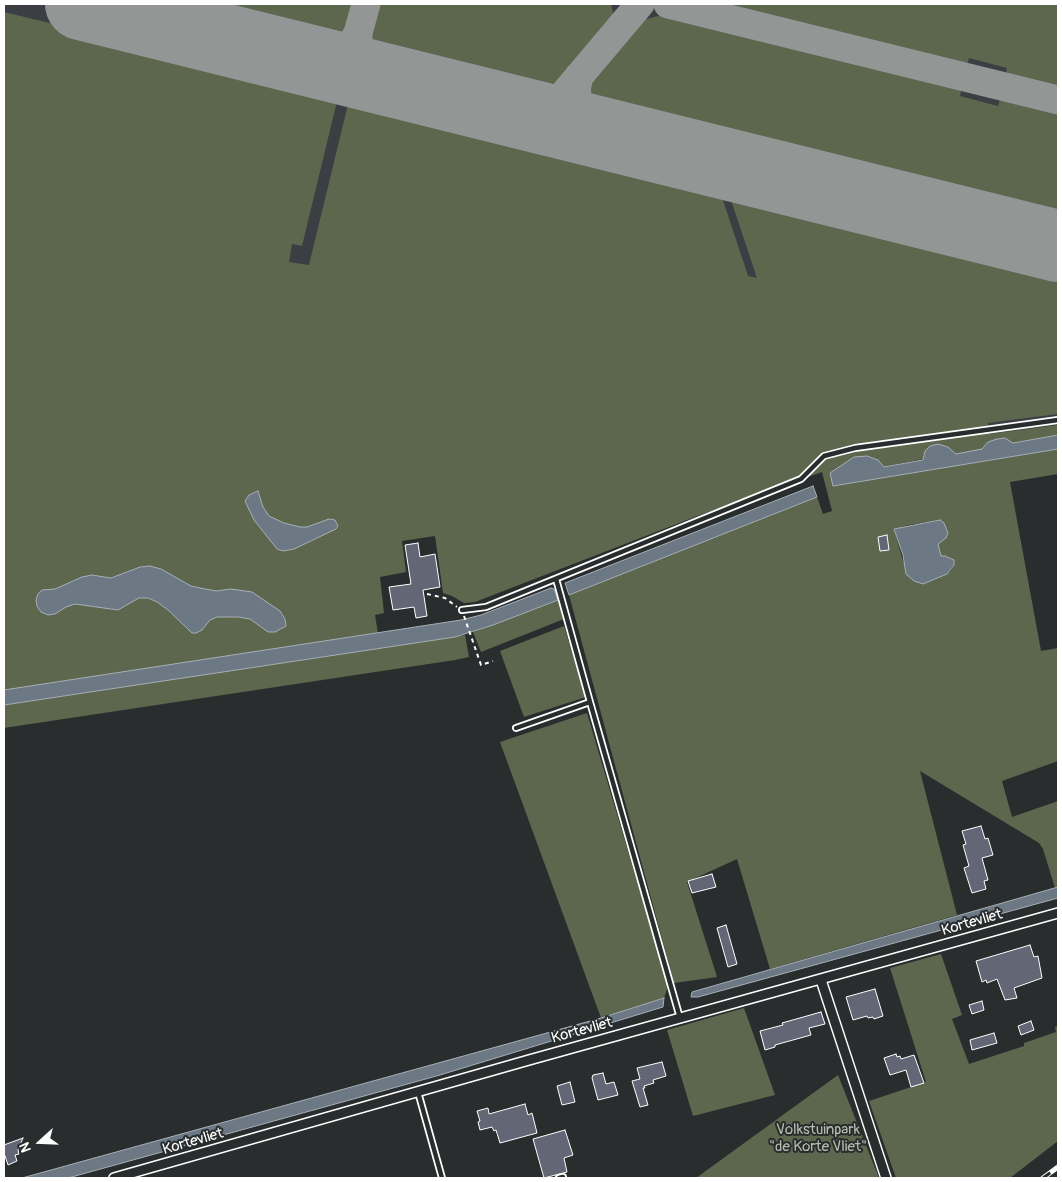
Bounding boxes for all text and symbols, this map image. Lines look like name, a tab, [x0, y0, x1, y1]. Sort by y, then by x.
street label: Kortevliet	[940, 906, 1004, 940]
street label: Kortevliet	[550, 1014, 614, 1048]
north arrow	[15, 1117, 65, 1167]
park label: Volkstuinpark "de Korte Vliet"	[769, 1121, 867, 1156]
street label: Kortevliet	[161, 1125, 225, 1159]
text: N	[16, 1140, 35, 1155]

